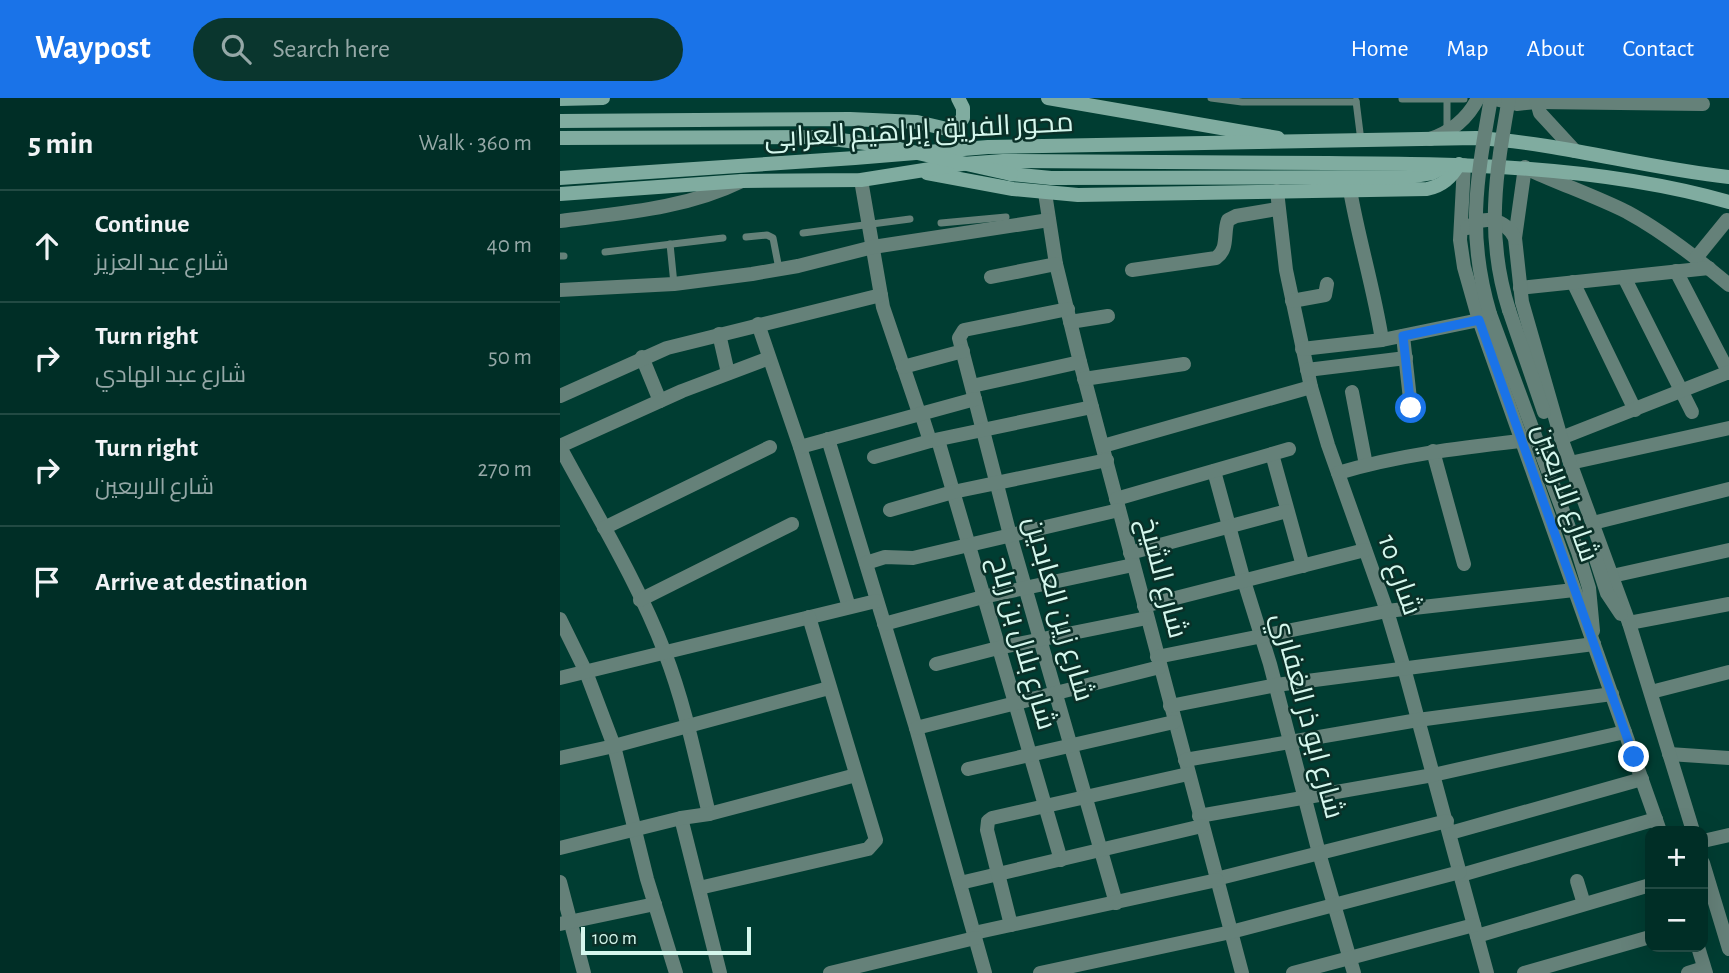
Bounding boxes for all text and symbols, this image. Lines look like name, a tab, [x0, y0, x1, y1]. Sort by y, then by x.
search box	[193, 18, 683, 81]
icon: search	[217, 30, 255, 68]
text: Waypost	[35, 32, 151, 65]
text: Search here	[273, 36, 390, 62]
text: Home	[1351, 37, 1409, 61]
text: Map	[1447, 37, 1489, 61]
text: About	[1527, 37, 1584, 61]
text: Contact	[1622, 37, 1694, 61]
street label: محور الفريق إبراهيم العرابى	[764, 109, 1075, 157]
text: 5 min	[28, 129, 93, 159]
text: Walk · 360 m	[418, 132, 532, 155]
text: Continue	[95, 211, 190, 237]
icon: ahead	[28, 227, 66, 265]
text: 40 m	[487, 234, 532, 257]
text: شارع عبد العزيز	[95, 252, 229, 275]
text: Turn right	[95, 323, 198, 349]
icon: right	[28, 339, 66, 377]
text: 50 m	[488, 346, 532, 369]
text: شارع عبد الهادي	[95, 364, 246, 387]
route start	[1395, 392, 1426, 423]
street label: شارع الاربعين	[1524, 420, 1604, 567]
text: Turn right	[95, 435, 198, 461]
icon: right	[28, 451, 66, 489]
text: 270 m	[478, 458, 532, 481]
text: شارع الاربعين	[95, 476, 214, 499]
street label: شارع زين العابدين	[1015, 513, 1099, 705]
street label: شارع الشيخ	[1130, 514, 1193, 642]
street label: شارع 10	[1369, 531, 1427, 620]
street label: شارع بلال بن رباح	[981, 553, 1061, 734]
icon: arrive	[28, 563, 66, 601]
text: Arrive at destination	[95, 569, 308, 595]
street label: شارع ابو ذر الغفاري	[1260, 610, 1349, 823]
route end	[1618, 741, 1649, 772]
map controls	[1645, 826, 1708, 952]
button: +	[1645, 826, 1708, 889]
button: −	[1645, 889, 1708, 952]
scale bar	[581, 924, 751, 956]
text: 100 m	[592, 929, 637, 948]

